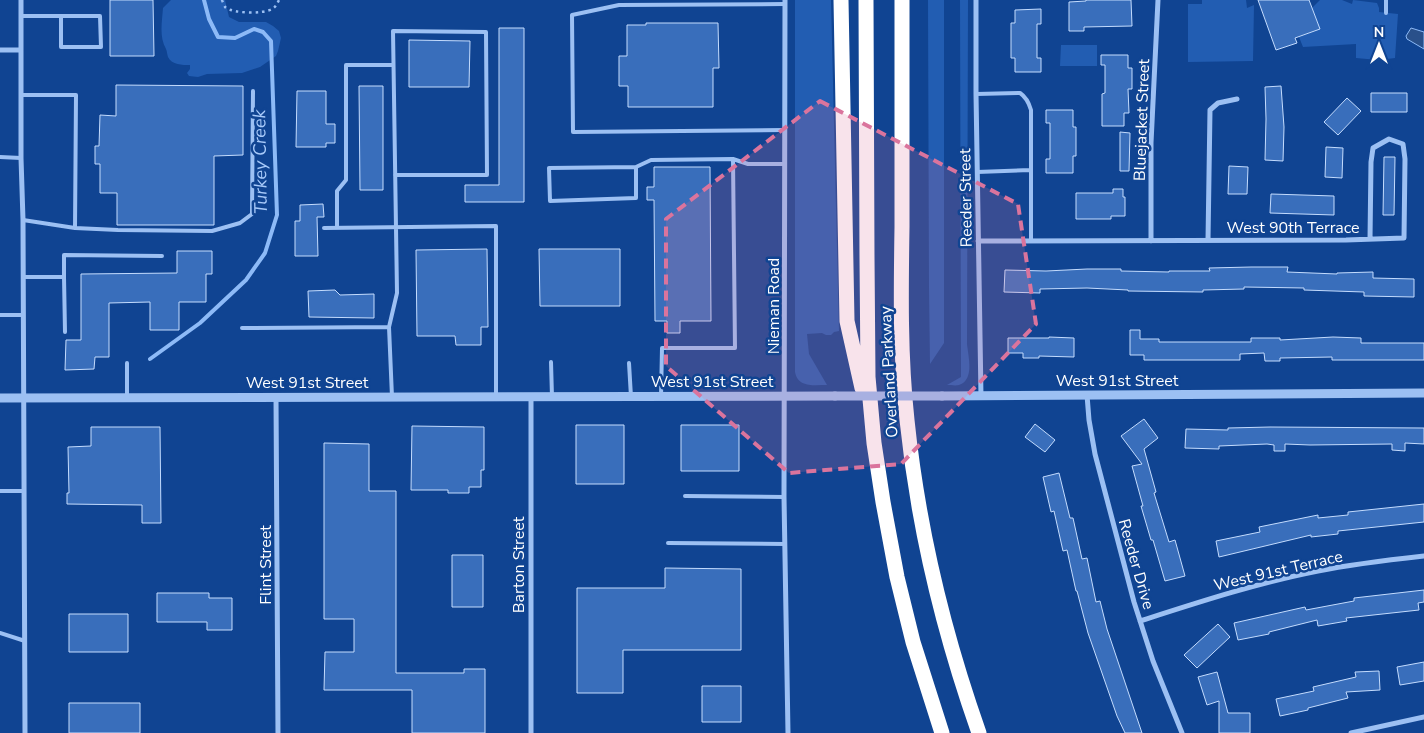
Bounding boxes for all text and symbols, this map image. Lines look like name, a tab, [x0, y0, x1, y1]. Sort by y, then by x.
north arrow	[1354, 20, 1404, 70]
text: N	[1374, 23, 1384, 42]
street label: Bluejacket Street	[1129, 58, 1155, 182]
water label: Turkey Creek	[247, 108, 273, 215]
street label: Reeder Street	[954, 148, 978, 248]
street label: West 90th Terrace	[1226, 217, 1360, 239]
street label: Nieman Road	[763, 258, 785, 354]
street label: Overland Parkway	[875, 305, 903, 438]
street label: West 91st Street	[1056, 370, 1179, 392]
street label: West 91st Street	[651, 371, 774, 393]
street label: West 91st Street	[246, 372, 369, 394]
street label: Barton Street	[508, 516, 530, 613]
street label: Reeder Drive	[1113, 516, 1159, 612]
street label: Flint Street	[255, 525, 277, 605]
street label: West 91st Terrace	[1212, 545, 1345, 596]

